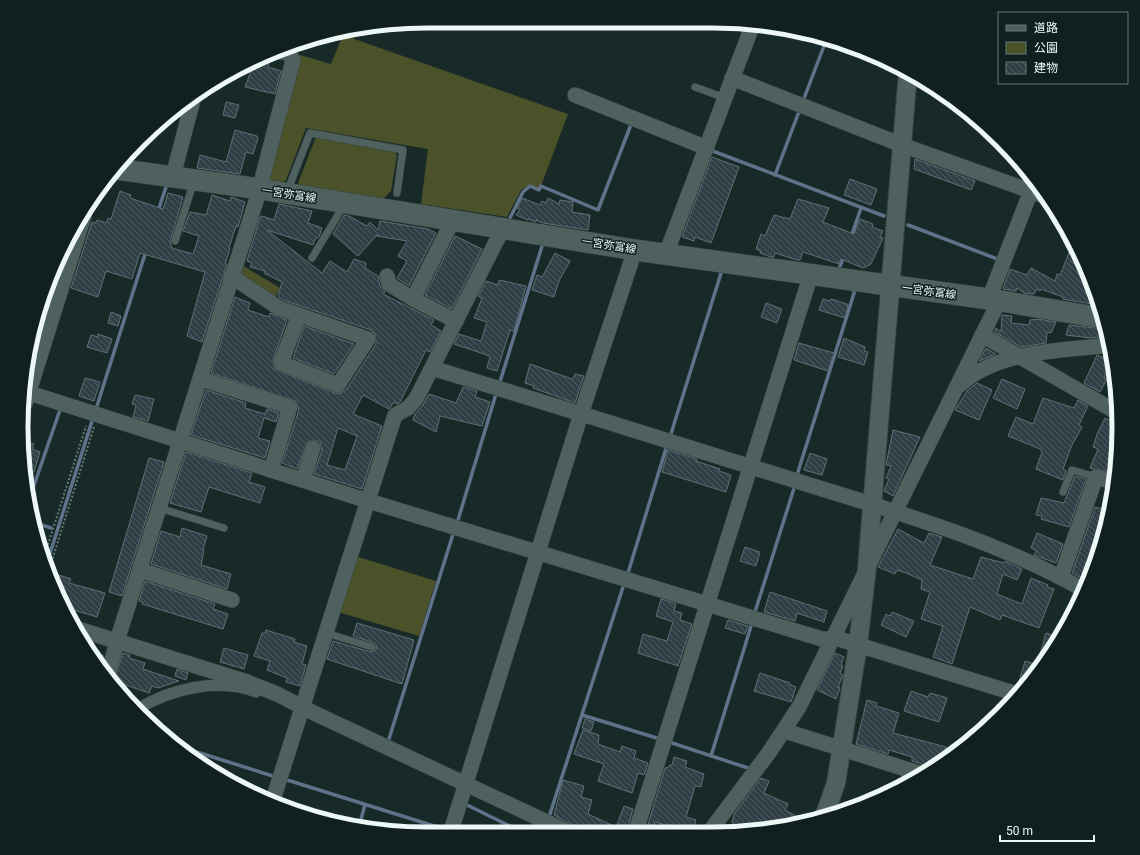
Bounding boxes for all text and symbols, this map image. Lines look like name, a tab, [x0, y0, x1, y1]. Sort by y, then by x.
legend	[998, 12, 1128, 84]
text: 道路	[1034, 21, 1058, 35]
text: 公園	[1034, 41, 1058, 55]
text: 建物	[1034, 61, 1058, 75]
street label: 一宮弥富線	[261, 184, 317, 205]
street label: 一宮弥富線	[581, 235, 637, 256]
street label: 一宮弥富線	[901, 281, 957, 302]
scale bar	[1000, 817, 1094, 843]
text: 50 m	[1006, 824, 1033, 838]

